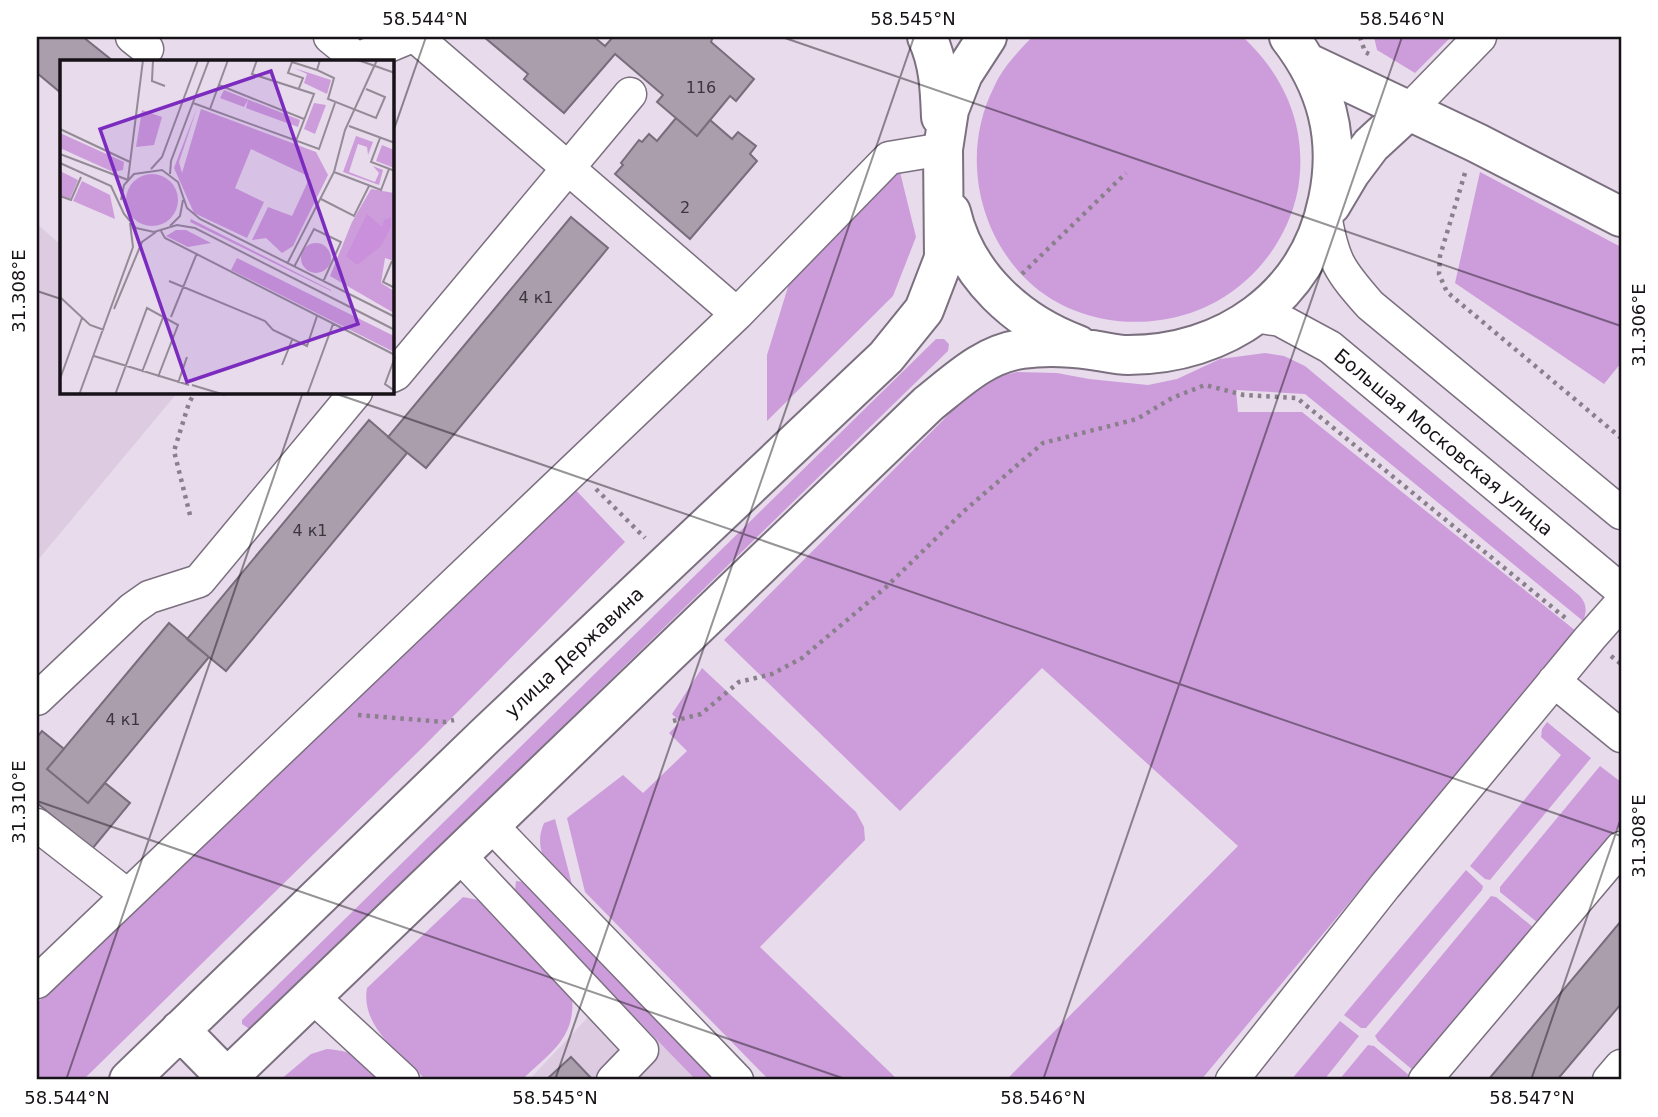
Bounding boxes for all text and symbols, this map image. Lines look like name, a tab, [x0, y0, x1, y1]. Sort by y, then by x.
text: 58.544°N	[382, 8, 468, 29]
text: 58.545°N	[870, 8, 956, 29]
text: 58.546°N	[1359, 8, 1445, 29]
inset map	[60, 60, 394, 394]
house number: 116	[686, 78, 716, 97]
house number: 2	[680, 198, 690, 217]
text: 31.308°E	[8, 249, 29, 333]
text: 31.306°E	[1628, 283, 1649, 367]
house number: 4 к1	[518, 288, 554, 307]
street label: Большая Московская улица	[1330, 344, 1558, 540]
house number: 4 к1	[292, 521, 328, 540]
street label: улица Державина	[500, 582, 648, 722]
house number: 4 к1	[105, 710, 141, 729]
text: 31.310°E	[8, 760, 29, 844]
text: 31.308°E	[1628, 794, 1649, 878]
text: 58.544°N	[24, 1087, 110, 1108]
text: 58.545°N	[512, 1087, 598, 1108]
text: 58.546°N	[1000, 1087, 1086, 1108]
text: 58.547°N	[1489, 1087, 1575, 1108]

